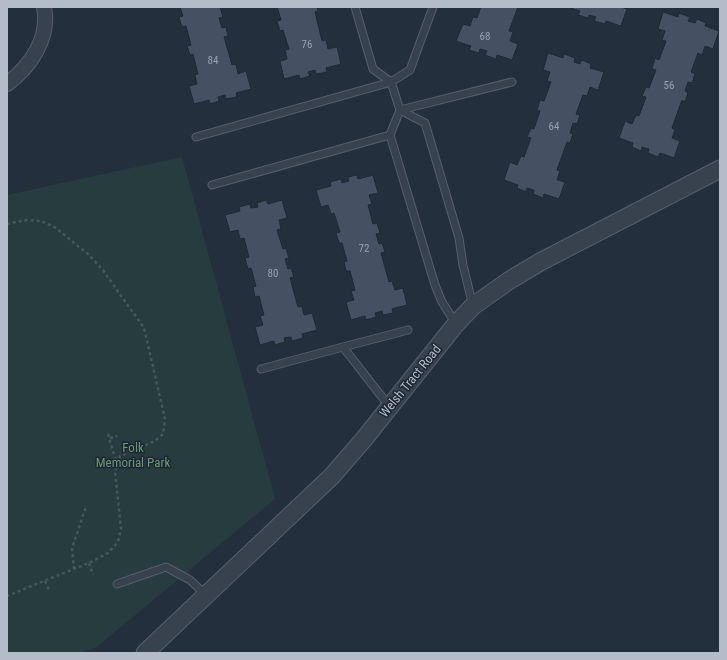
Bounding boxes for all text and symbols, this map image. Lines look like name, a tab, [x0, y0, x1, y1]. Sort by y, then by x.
house number: 68	[480, 30, 490, 43]
house number: 76	[302, 38, 312, 51]
house number: 84	[208, 54, 219, 67]
house number: 56	[664, 79, 674, 92]
house number: 64	[549, 120, 560, 133]
house number: 72	[359, 242, 369, 255]
house number: 80	[268, 267, 278, 280]
street label: Welsh Tract Road	[376, 342, 444, 420]
park label: Folk Memorial Park	[96, 440, 170, 470]

